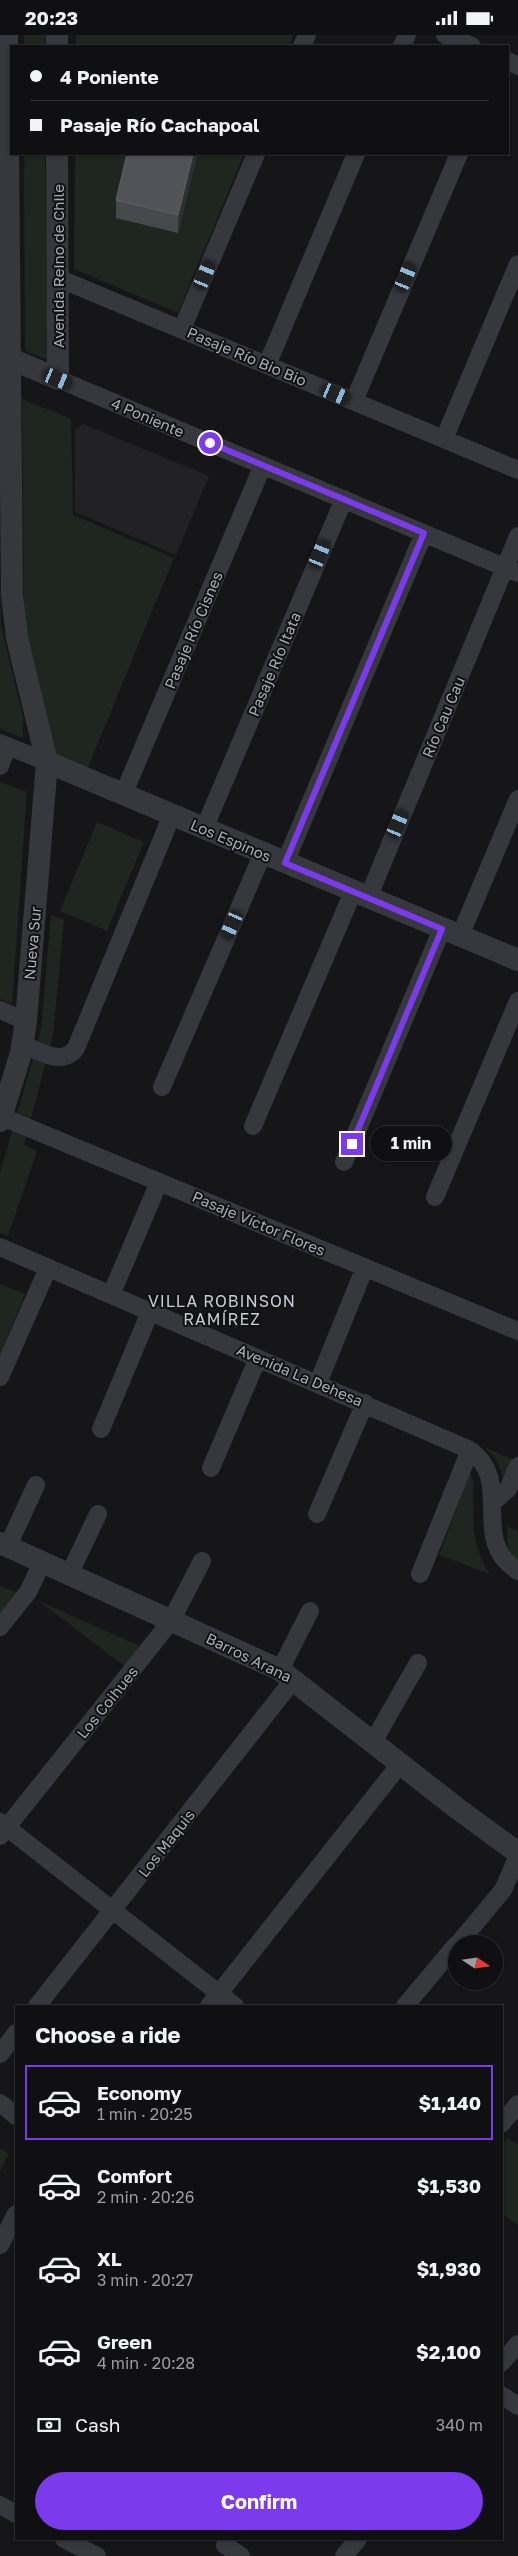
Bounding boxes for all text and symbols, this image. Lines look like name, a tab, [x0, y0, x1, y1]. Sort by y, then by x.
text: 20:23	[25, 6, 78, 29]
text: 4 Poniente	[60, 65, 159, 88]
text: Pasaje Río Cachapoal	[60, 113, 259, 136]
street label: Avenida Reino de Chile	[49, 184, 67, 348]
car	[192, 258, 217, 292]
car	[393, 260, 418, 294]
street label: Pasaje Río Bio Bio	[185, 323, 309, 389]
car	[41, 366, 74, 392]
car	[319, 381, 352, 407]
street label: 4 Poniente	[109, 394, 187, 441]
route start	[199, 432, 221, 454]
car	[307, 537, 332, 571]
street label: Pasaje Río Cisnes	[160, 568, 226, 692]
street label: Pasaje Río Itata	[244, 609, 304, 719]
street label: Río Cau Cau	[418, 674, 468, 760]
car	[385, 807, 410, 841]
street label: Los Espinos	[188, 815, 274, 865]
street label: Nueva Sur	[20, 905, 44, 980]
car	[219, 908, 244, 942]
callout: 1 min	[370, 1127, 452, 1161]
route end	[341, 1133, 363, 1155]
text: 1 min	[391, 1133, 431, 1153]
street label: Pasaje Víctor Flores	[190, 1187, 328, 1259]
district label: VILLA ROBINSON RAMÍREZ	[148, 1291, 296, 1329]
street label: Avenida La Dehesa	[234, 1340, 366, 1410]
street label: Barros Arana	[203, 1629, 295, 1685]
street label: Los Coihues	[73, 1662, 141, 1742]
street label: Los Maquis	[134, 1806, 198, 1880]
north arrow	[448, 1935, 502, 1990]
map controls	[448, 1935, 503, 1990]
text: Choose a ride	[35, 2021, 181, 2048]
icon: car	[37, 2080, 82, 2125]
text: Economy	[97, 2081, 182, 2104]
text: $1,140	[418, 2091, 481, 2114]
text: 1 min · 20:25	[97, 2104, 192, 2124]
icon: car	[37, 2163, 82, 2208]
text: Comfort	[97, 2164, 172, 2187]
text: $1,530	[417, 2174, 481, 2197]
text: 2 min · 20:26	[97, 2187, 194, 2207]
icon: car	[37, 2246, 82, 2291]
text: XL	[97, 2247, 122, 2270]
text: $1,930	[416, 2257, 481, 2280]
text: 3 min · 20:27	[97, 2270, 193, 2290]
icon: car	[37, 2329, 82, 2374]
text: Green	[97, 2330, 152, 2353]
text: $2,100	[416, 2340, 481, 2363]
text: 4 min · 20:28	[97, 2353, 195, 2373]
icon: cash	[35, 2411, 63, 2439]
text: Cash	[75, 2413, 120, 2436]
text: 340 m	[436, 2415, 483, 2435]
button: Confirm	[35, 2472, 483, 2530]

